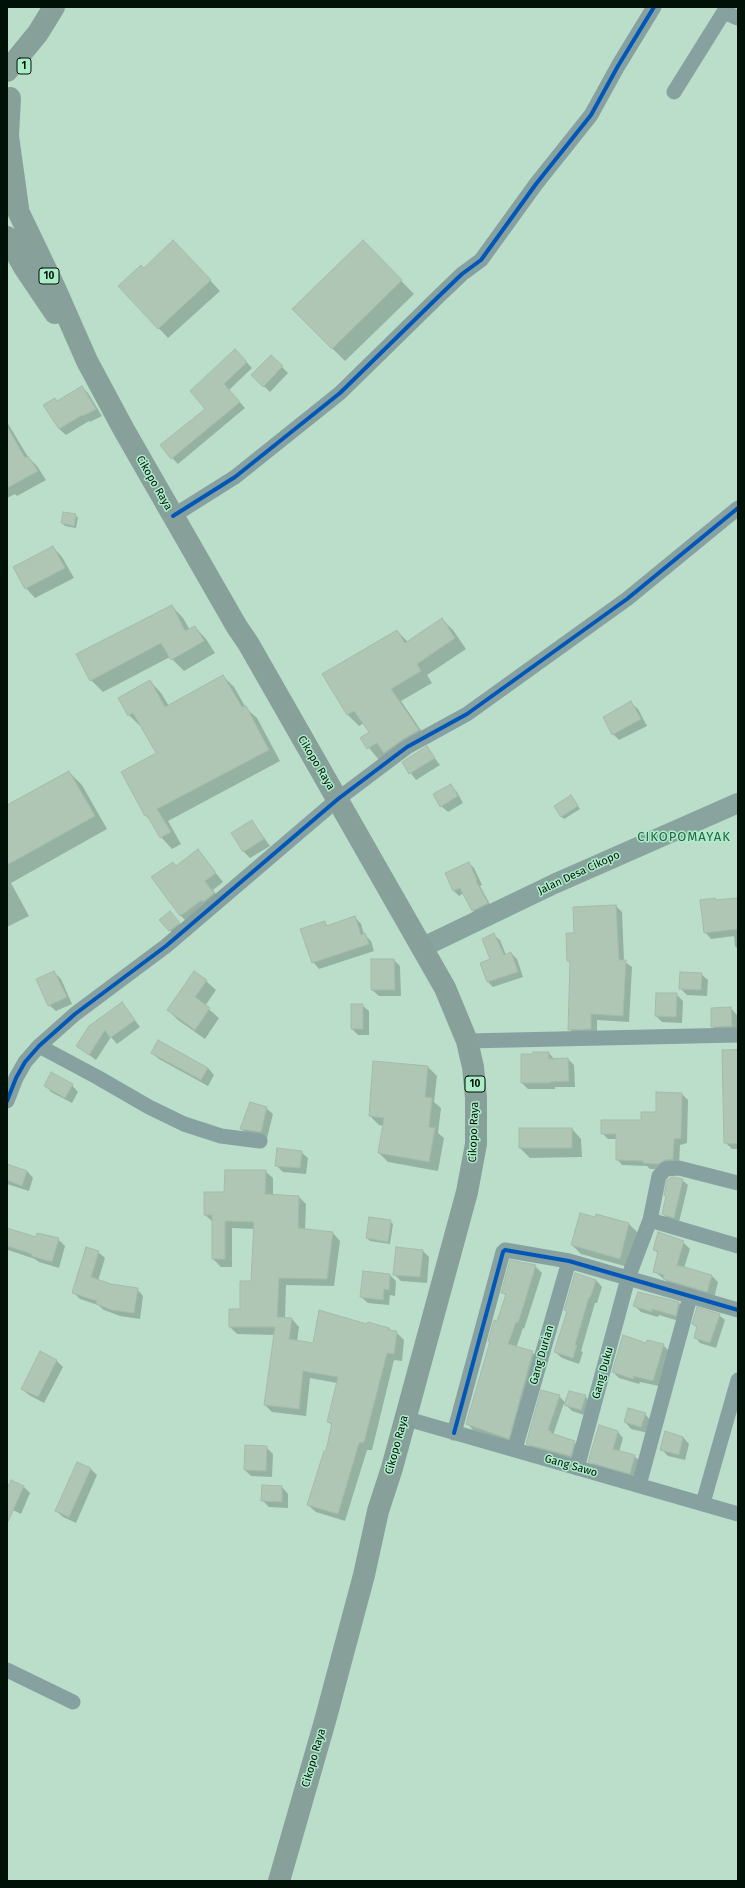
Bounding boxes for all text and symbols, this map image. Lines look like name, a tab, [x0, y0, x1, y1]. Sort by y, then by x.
road number: 1	[17, 58, 31, 74]
road number: 10	[39, 268, 59, 284]
street label: Cikopo Raya	[133, 453, 175, 513]
street label: Cikopo Raya	[295, 734, 337, 792]
district label: CIKOPOMAYAK	[637, 829, 731, 845]
street label: Jalan Desa Cikopo	[536, 848, 622, 898]
road number: 10	[465, 1076, 485, 1092]
street label: Cikopo Raya	[466, 1101, 482, 1163]
street label: Gang Durian	[527, 1324, 557, 1386]
street label: Gang Duku	[590, 1345, 616, 1401]
street label: Cikopo Raya	[383, 1414, 411, 1476]
street label: Gang Sawo	[543, 1452, 599, 1480]
street label: Cikopo Raya	[299, 1727, 329, 1789]

